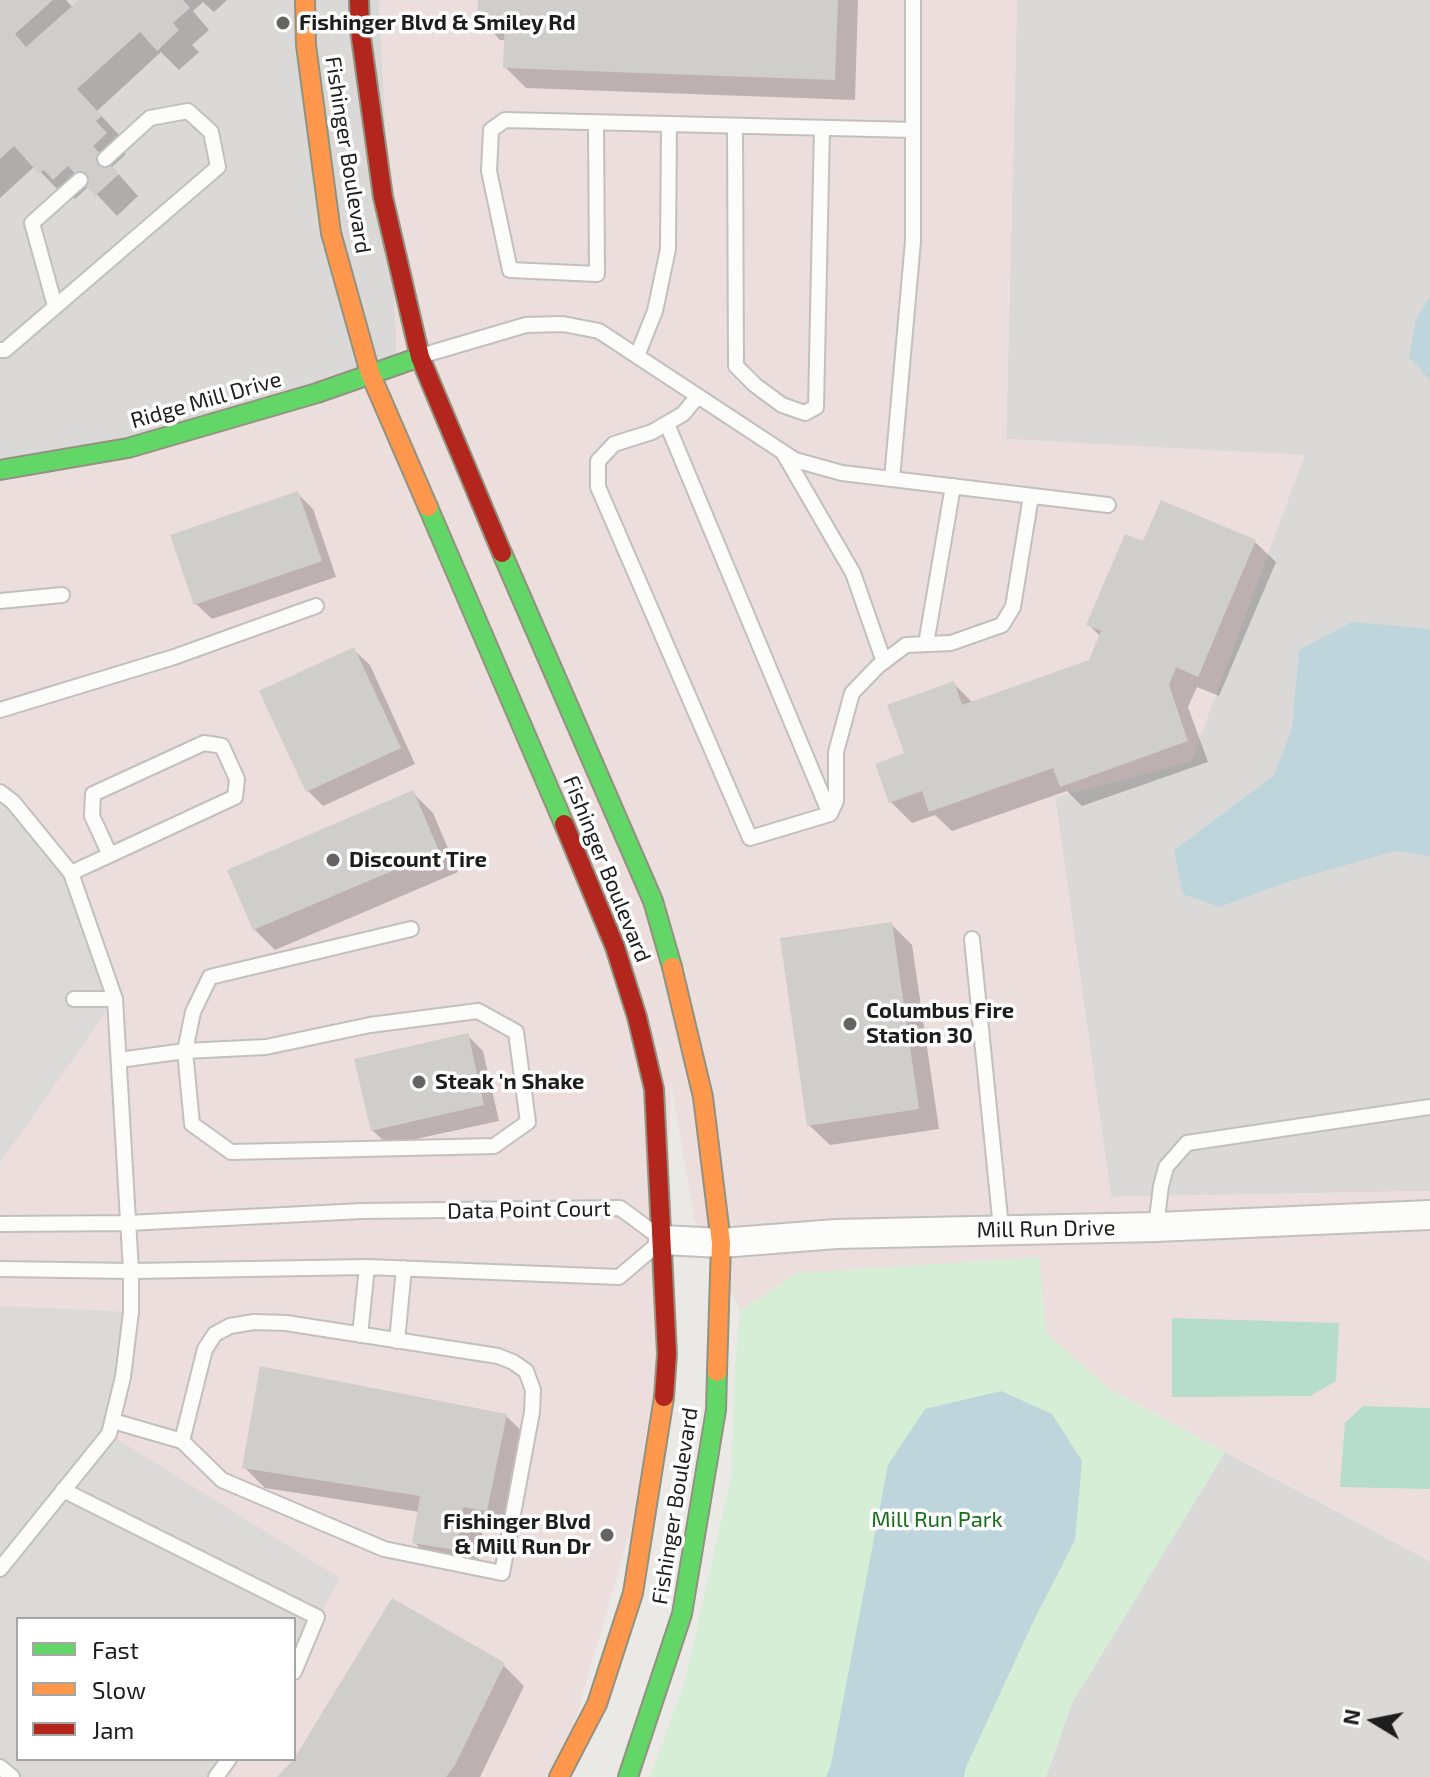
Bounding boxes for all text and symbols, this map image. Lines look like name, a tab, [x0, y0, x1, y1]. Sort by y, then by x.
place label: Fishinger Blvd & Smiley Rd	[299, 10, 576, 36]
marker: Fishinger Blvd & Smiley Rd	[274, 14, 292, 32]
street label: Fishinger Boulevard	[319, 55, 377, 255]
street label: Ridge Mill Drive	[128, 366, 284, 434]
street label: Fishinger Boulevard	[557, 772, 657, 966]
place label: Discount Tire	[349, 847, 487, 873]
marker: Discount Tire	[324, 851, 342, 869]
place label: Columbus Fire Station 30	[866, 998, 1014, 1050]
marker: Columbus Fire Station 30	[841, 1015, 859, 1033]
place label: Steak 'n Shake	[435, 1069, 584, 1095]
marker: Steak 'n Shake	[410, 1073, 428, 1091]
street label: Data Point Court	[447, 1195, 611, 1225]
street label: Mill Run Drive	[976, 1215, 1116, 1243]
street label: Fishinger Boulevard	[646, 1406, 704, 1606]
park label: Mill Run Park	[871, 1507, 1003, 1533]
place label: Fishinger Blvd & Mill Run Dr	[443, 1509, 591, 1560]
marker: Fishinger Blvd & Mill Run Dr	[598, 1526, 616, 1544]
legend	[16, 1617, 296, 1761]
text: Fast	[92, 1635, 139, 1664]
text: Slow	[92, 1675, 146, 1704]
north arrow	[1334, 1681, 1414, 1761]
text: N	[1336, 1707, 1365, 1727]
text: Jam	[92, 1715, 134, 1744]

